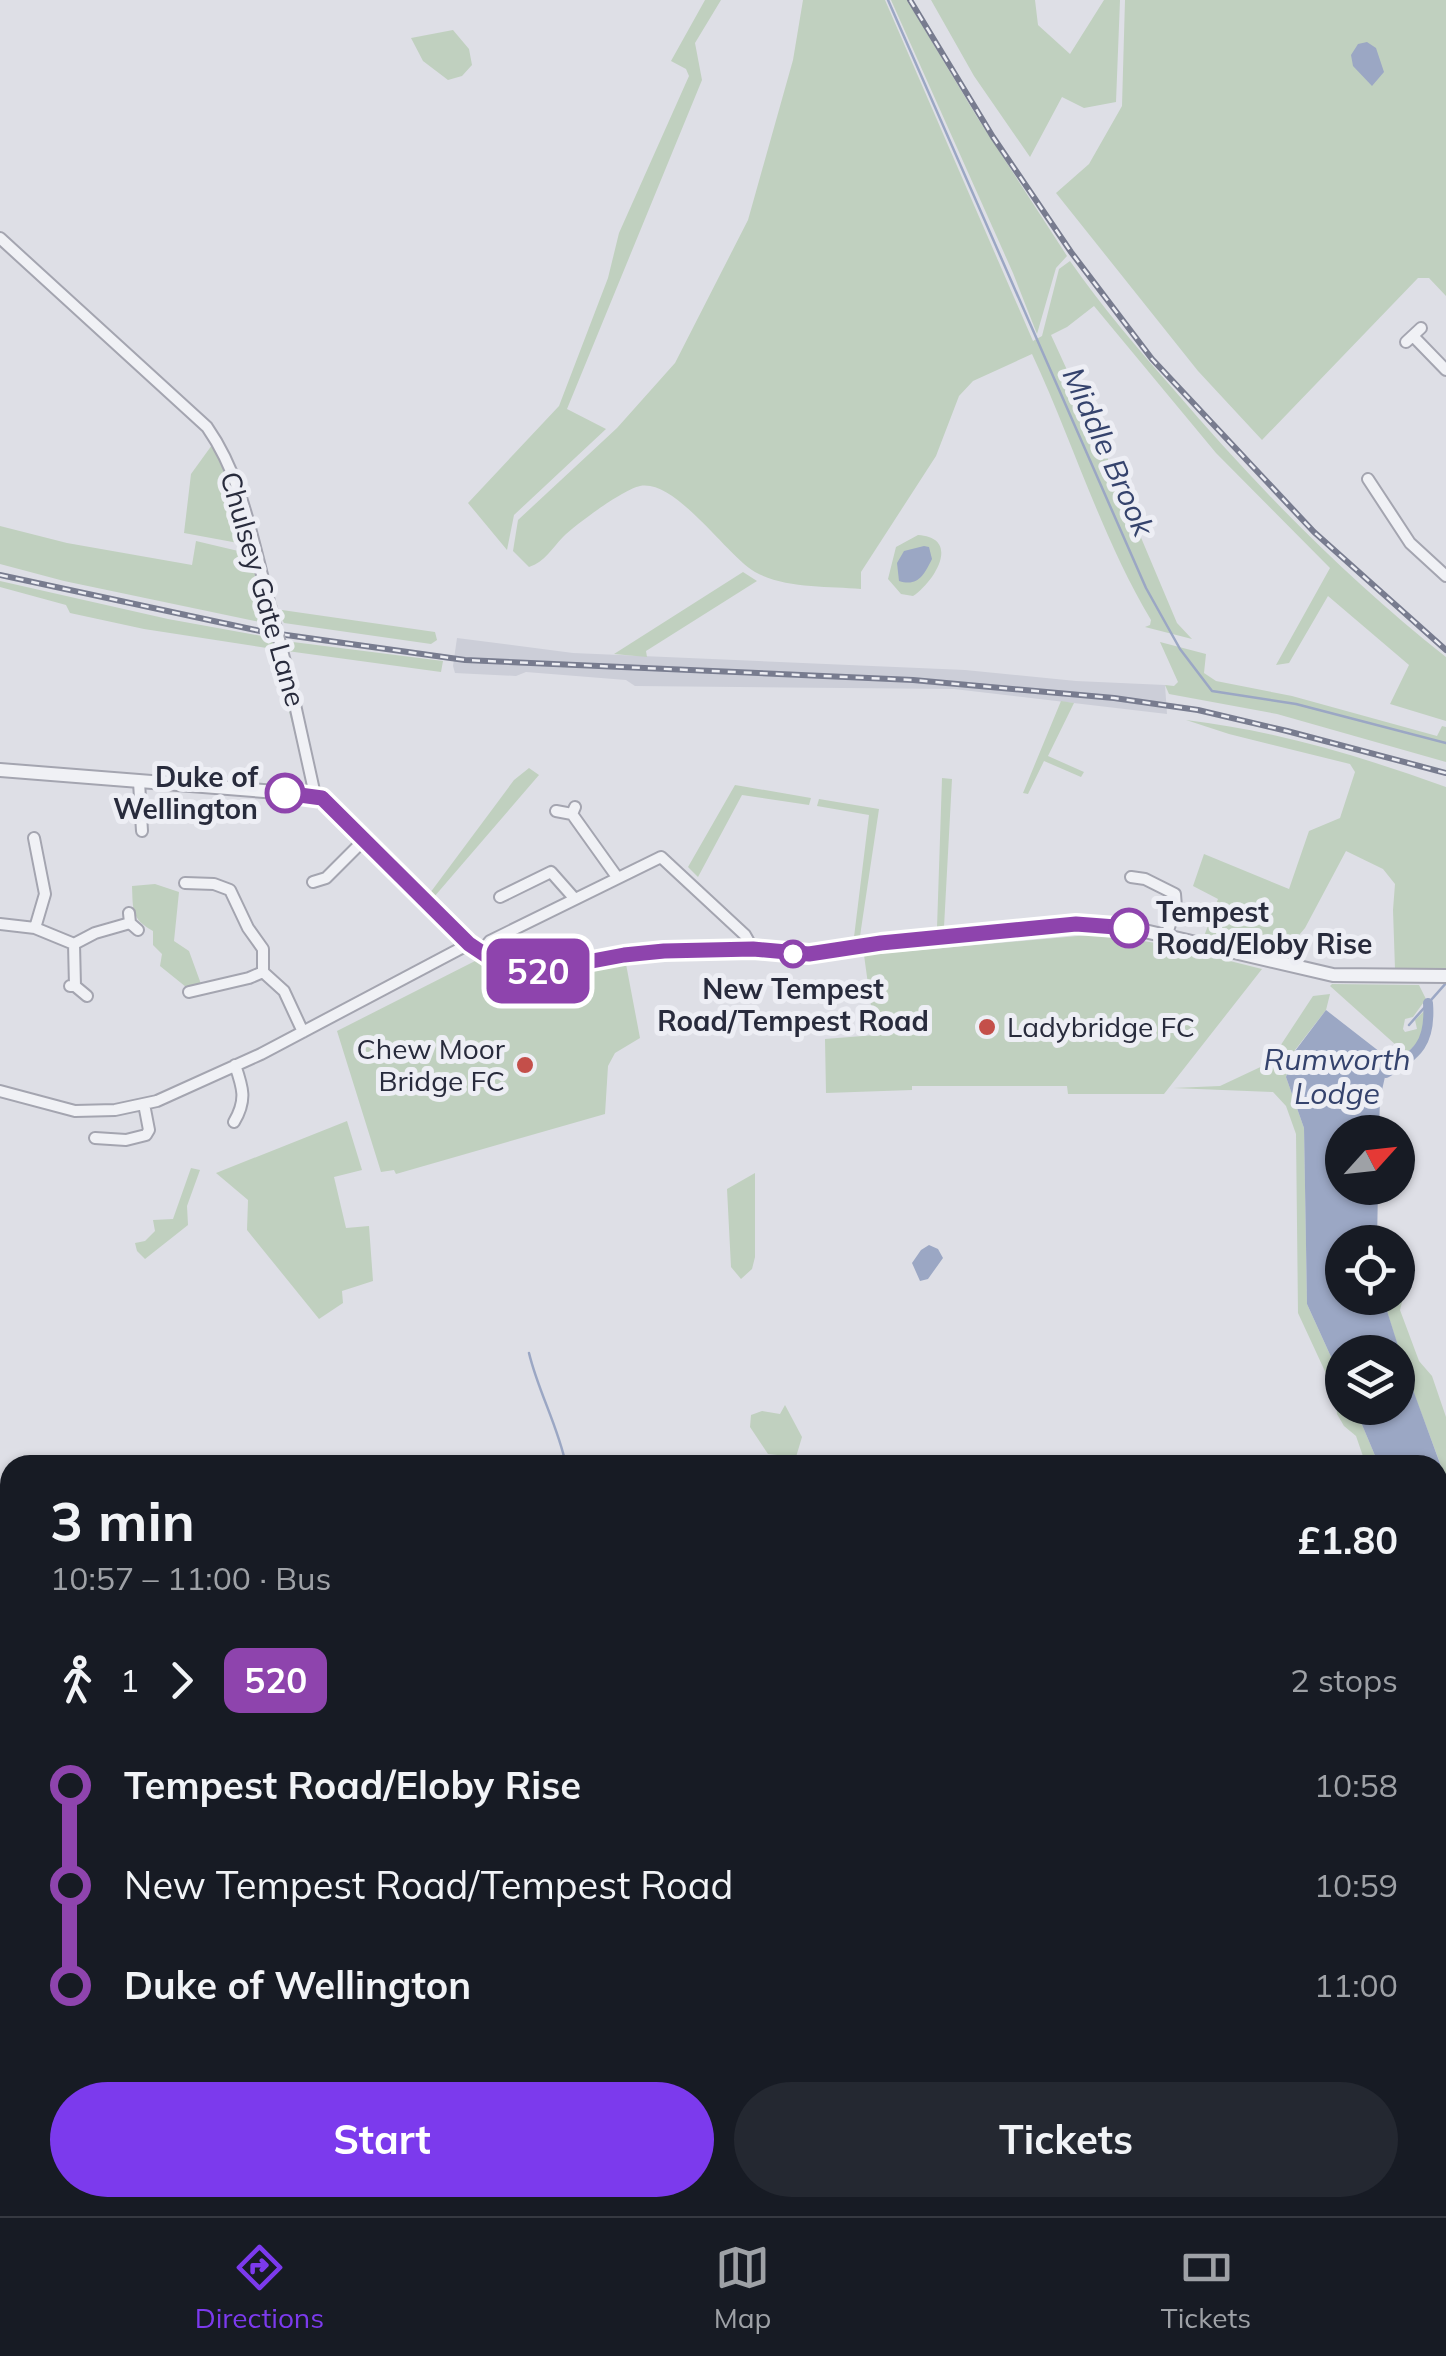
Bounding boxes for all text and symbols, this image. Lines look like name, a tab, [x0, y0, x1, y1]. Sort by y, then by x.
water label: Middle Brook	[1055, 361, 1164, 543]
street label: Chulsey Gate Lane	[213, 467, 314, 710]
place label: Duke of Wellington	[113, 759, 259, 826]
marker: Duke of Wellington	[266, 774, 304, 812]
place label: Tempest Road/Eloby Rise	[1156, 894, 1372, 961]
marker: Tempest Road/Eloby Rise	[1110, 909, 1148, 947]
line badge: 520	[480, 938, 596, 1004]
marker: New Tempest Road/Tempest Road	[780, 941, 806, 967]
text: 520	[506, 949, 570, 993]
place label: New Tempest Road/Tempest Road	[657, 971, 929, 1038]
place label: Ladybridge FC	[1007, 1009, 1195, 1044]
marker: Ladybridge FC	[976, 1016, 998, 1038]
place label: Chew Moor Bridge FC	[357, 1031, 506, 1098]
water label: Rumworth Lodge	[1263, 1040, 1411, 1112]
marker: Chew Moor Bridge FC	[514, 1054, 536, 1076]
north arrow	[1325, 1115, 1415, 1205]
map controls	[1325, 1115, 1415, 1425]
button: locate	[1325, 1225, 1415, 1315]
button: layers	[1325, 1335, 1415, 1425]
text: 3 min	[50, 1486, 195, 1555]
text: £1.80	[1297, 1516, 1398, 1564]
text: 10:57 – 11:00 · Bus	[50, 1558, 331, 1598]
icon: walk	[50, 1653, 105, 1708]
icon: forward	[154, 1653, 209, 1708]
text: 520	[244, 1658, 307, 1702]
text: 1	[120, 1660, 139, 1700]
text: 2 stops	[1290, 1660, 1398, 1700]
text: Tempest Road/Eloby Rise	[124, 1761, 581, 1809]
text: 10:58	[1314, 1765, 1398, 1805]
text: New Tempest Road/Tempest Road	[124, 1861, 733, 1909]
text: 10:59	[1314, 1865, 1398, 1905]
text: Duke of Wellington	[124, 1961, 471, 2009]
text: 11:00	[1314, 1965, 1398, 2005]
button: Start	[50, 2082, 714, 2197]
button: Tickets	[734, 2082, 1398, 2197]
tab: Directions	[195, 2240, 324, 2335]
tab: Map	[714, 2240, 771, 2335]
tab: Tickets	[1161, 2240, 1251, 2335]

